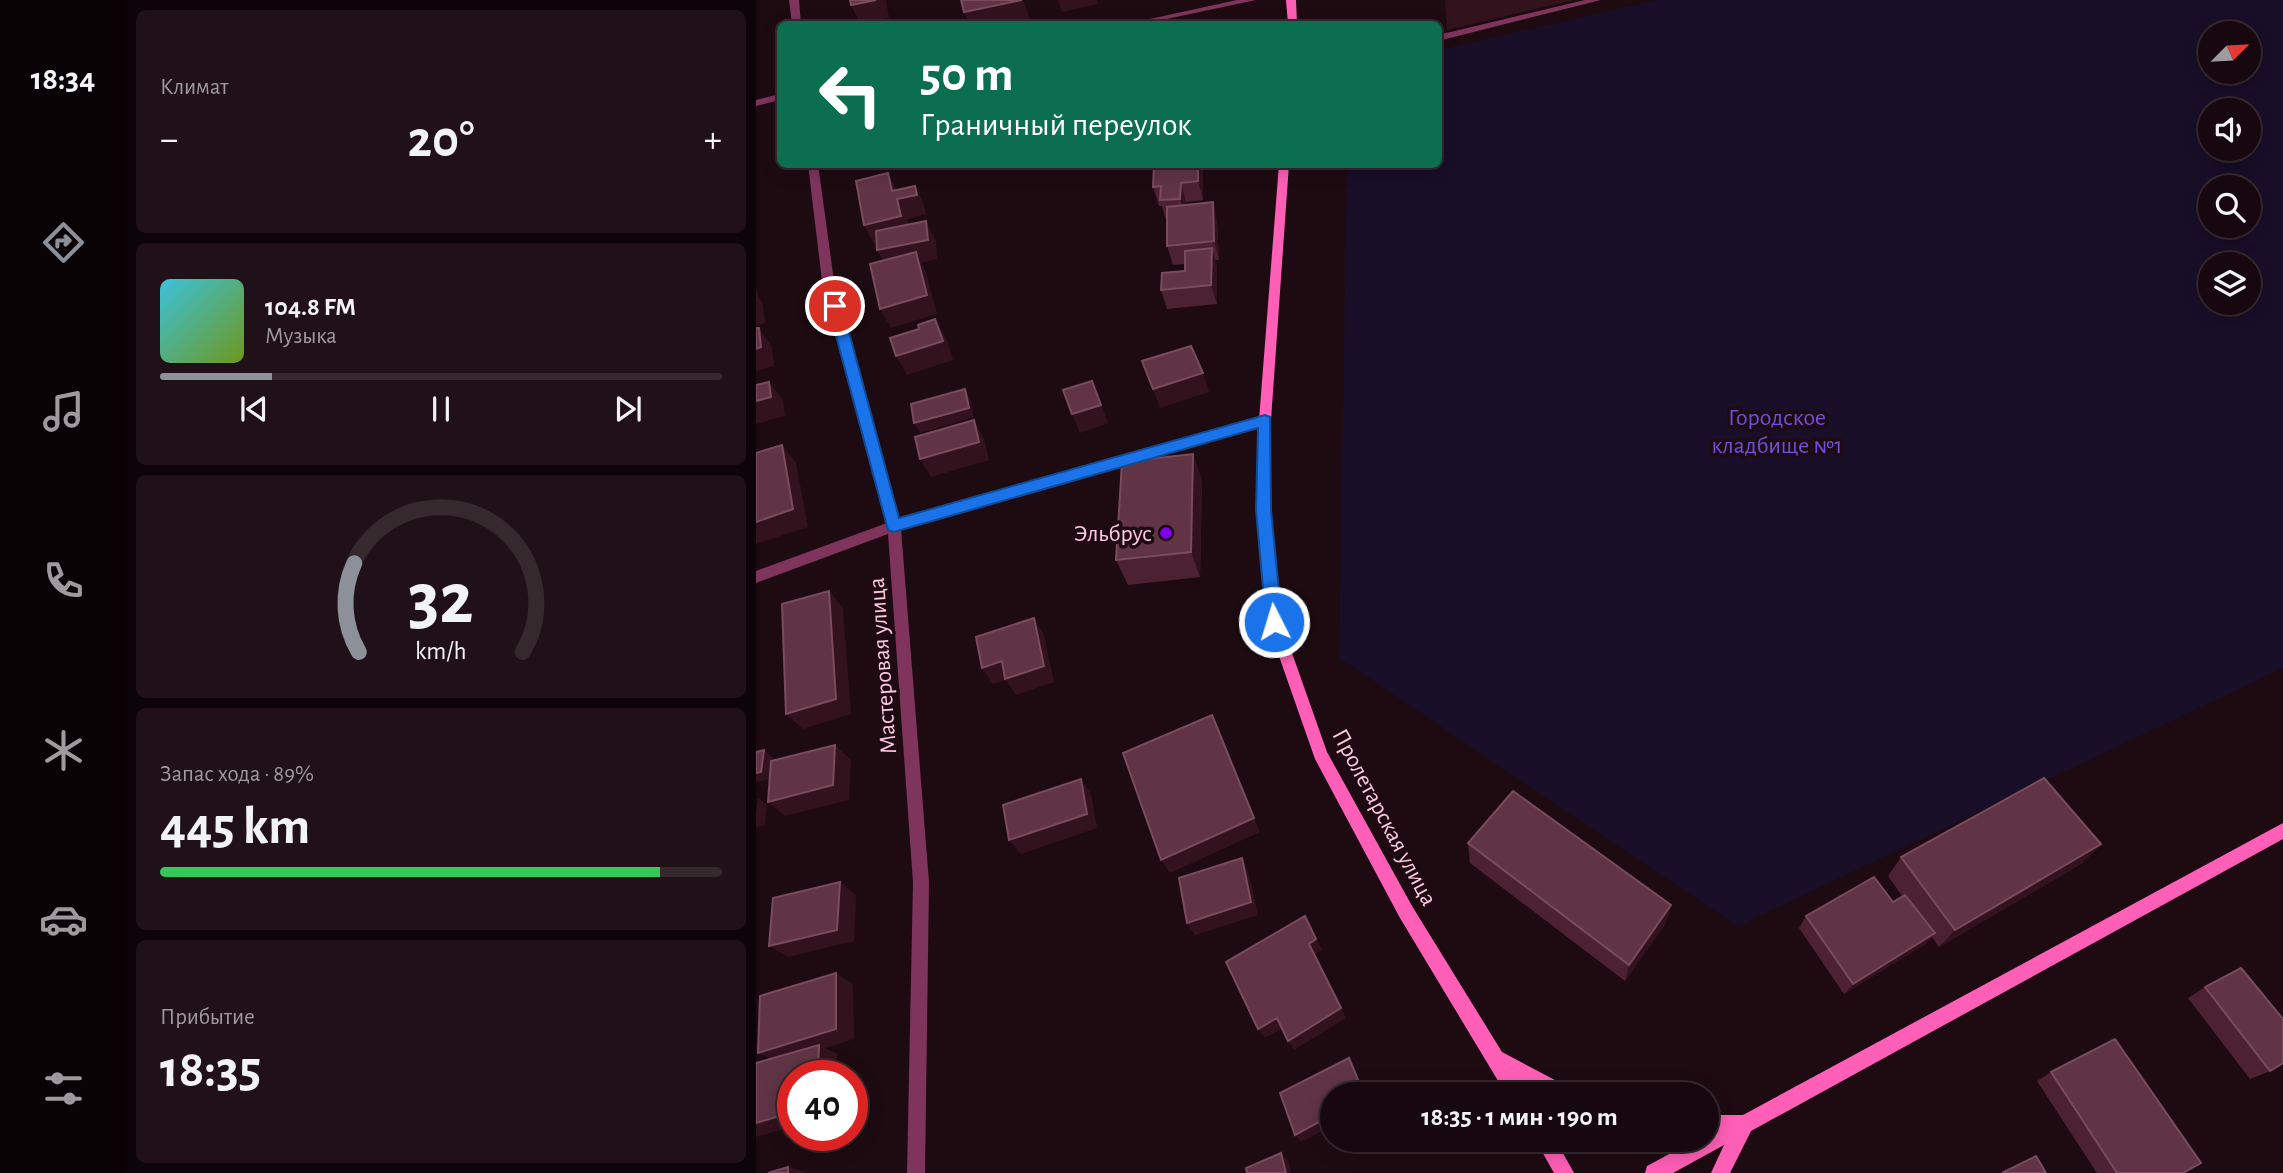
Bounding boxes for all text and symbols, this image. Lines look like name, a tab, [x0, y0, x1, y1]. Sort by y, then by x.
north arrow	[2198, 21, 2261, 84]
map controls	[2198, 21, 2261, 315]
icon: left	[805, 49, 896, 140]
text: 50 m	[920, 51, 1014, 100]
text: 18:34	[31, 63, 95, 95]
text: Климат	[160, 76, 229, 99]
button: sound	[2198, 98, 2261, 161]
text: Граничный переулок	[920, 109, 1192, 141]
text: 20°	[408, 114, 474, 166]
text: −	[160, 121, 178, 159]
text: +	[704, 121, 722, 159]
button: search	[2198, 175, 2261, 238]
icon: directions	[39, 218, 88, 267]
button: layers	[2198, 252, 2261, 315]
pin	[805, 276, 865, 336]
icon: arrive	[816, 287, 854, 325]
text: 104.8 FM	[265, 294, 356, 320]
text: Музыка	[265, 325, 337, 348]
icon: music	[39, 387, 88, 436]
icon: previous	[235, 390, 273, 428]
icon: pause	[422, 390, 460, 428]
icon: next	[609, 390, 647, 428]
park label: Городское кладбище №1	[1711, 406, 1843, 458]
place label: Эльбрус	[1074, 522, 1152, 546]
marker: Эльбрус	[1158, 525, 1174, 541]
icon: phone	[39, 556, 88, 605]
text: 32	[408, 565, 474, 638]
street label: Мастеровая улица	[865, 577, 901, 755]
position arrow	[1237, 585, 1311, 659]
text: km/h	[415, 639, 467, 664]
street label: Пролетарская улица	[1327, 725, 1441, 910]
icon: climate	[39, 726, 88, 775]
text: Запас хода · 89%	[160, 763, 314, 786]
text: 445 km	[160, 801, 310, 853]
icon: car	[39, 895, 88, 944]
text: Прибытие	[160, 1006, 255, 1029]
text: 18:35	[160, 1044, 261, 1096]
speed limit sign: 40	[777, 1060, 868, 1151]
icon: filters	[39, 1064, 88, 1113]
text: 18:35 · 1 мин · 190 m	[1421, 1104, 1618, 1130]

